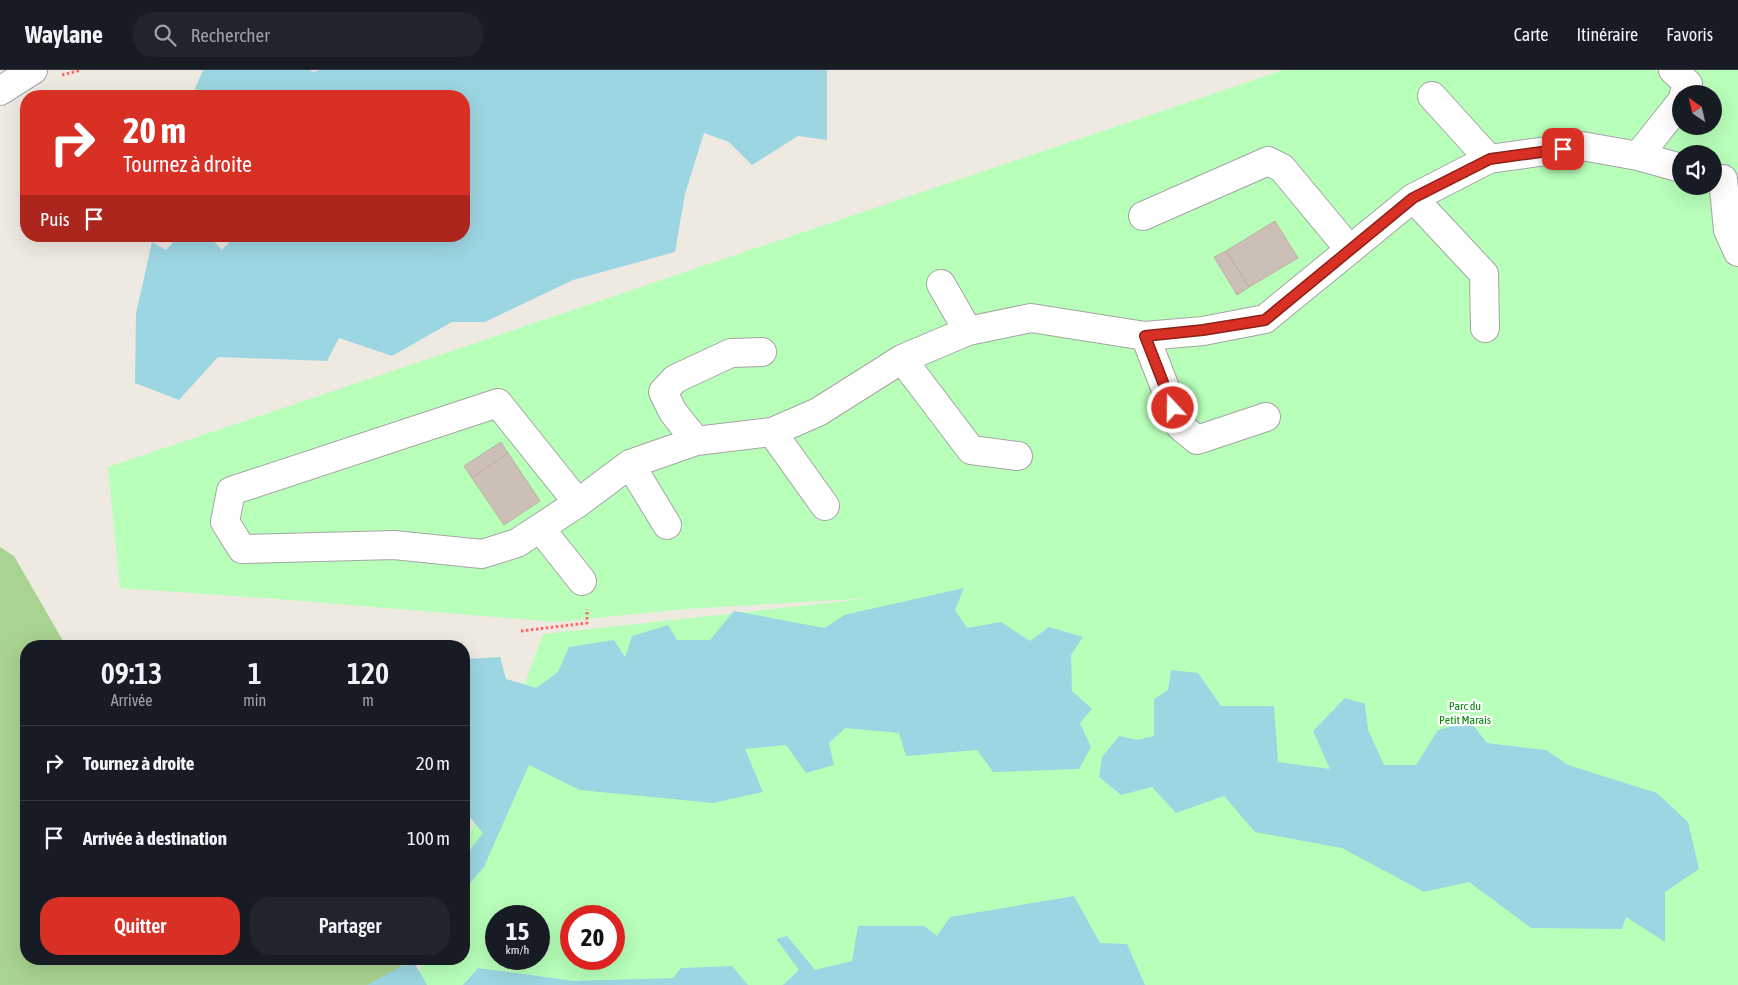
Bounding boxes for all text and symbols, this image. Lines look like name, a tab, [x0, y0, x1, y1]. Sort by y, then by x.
search box	[133, 12, 483, 57]
text: Waylane	[25, 21, 103, 48]
icon: search	[151, 21, 179, 49]
text: Rechercher	[191, 24, 270, 46]
text: Carte	[1514, 24, 1548, 45]
text: Itinéraire	[1576, 24, 1638, 45]
text: Favoris	[1666, 24, 1713, 45]
north arrow	[1672, 85, 1722, 135]
map controls	[1672, 85, 1722, 195]
icon: right	[40, 110, 105, 175]
text: 20 m	[123, 110, 186, 150]
pin	[1542, 128, 1584, 170]
icon: arrive	[1549, 135, 1577, 163]
button: sound	[1672, 145, 1722, 195]
text: Tournez à droite	[123, 151, 252, 177]
icon: arrive	[80, 205, 108, 233]
text: Puis	[40, 208, 70, 230]
position arrow	[1146, 381, 1198, 433]
text: 09:13	[101, 656, 162, 690]
text: 1	[248, 656, 262, 690]
text: 120	[347, 656, 389, 690]
text: Arrivée	[111, 691, 153, 709]
text: min	[243, 691, 266, 709]
text: m	[362, 691, 374, 709]
park label: Parc du Petit Marais	[1439, 699, 1491, 727]
icon: right	[40, 749, 68, 777]
text: Tournez à droite	[83, 752, 194, 774]
text: 20 m	[416, 752, 450, 774]
icon: arrive	[40, 824, 68, 852]
text: Arrivée à destination	[83, 827, 227, 849]
text: 100 m	[407, 827, 450, 849]
button: Quitter	[40, 897, 240, 955]
button: Partager	[250, 897, 450, 955]
speed limit sign: 20	[560, 905, 625, 970]
text: 15	[506, 917, 529, 945]
text: km/h	[506, 943, 529, 957]

